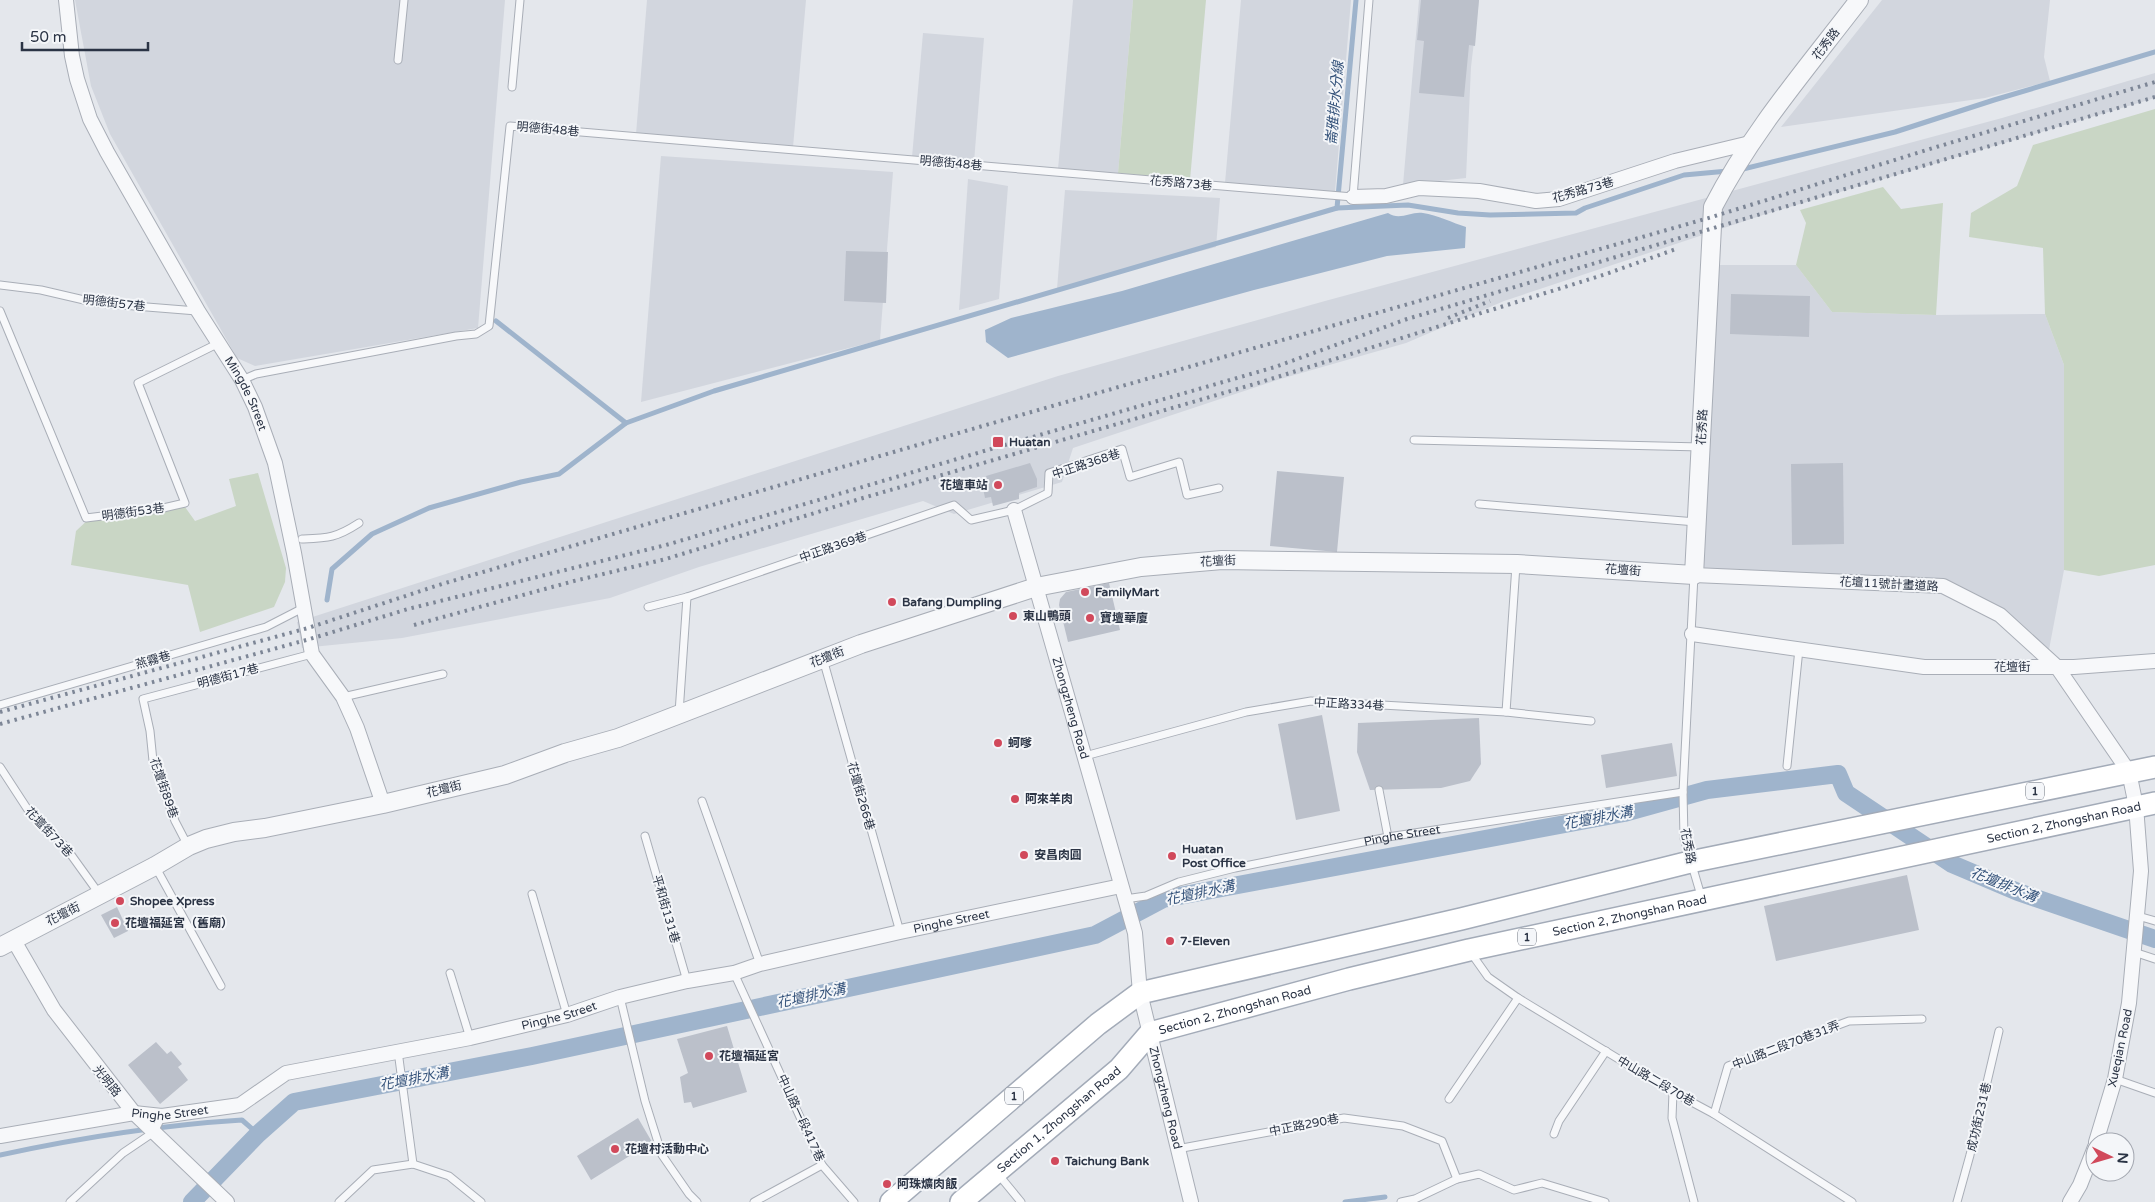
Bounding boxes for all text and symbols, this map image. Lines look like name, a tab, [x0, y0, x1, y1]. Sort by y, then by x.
scale bar	[22, 20, 149, 52]
street label: 花秀路	[1810, 25, 1842, 63]
text: 50 m	[30, 28, 67, 46]
water label: 崙雅排水分線	[1323, 58, 1347, 146]
street label: 明德街48巷	[516, 119, 580, 139]
street label: 明德街48巷	[919, 153, 983, 173]
street label: 花秀路73巷	[1149, 173, 1213, 193]
street label: 花秀路73巷	[1551, 175, 1615, 205]
street label: 明德街57巷	[82, 292, 146, 314]
street label: Mingde Street	[222, 354, 270, 433]
street label: 花秀路	[1694, 409, 1710, 445]
marker: Huatan	[991, 435, 1005, 449]
place label: Huatan	[1009, 435, 1050, 449]
street label: 中正路368巷	[1050, 446, 1122, 482]
place label: 花壇車站	[940, 478, 988, 492]
marker: 花壇車站	[992, 479, 1004, 491]
street label: 明德街53巷	[101, 501, 165, 523]
street label: 中正路369巷	[797, 529, 869, 565]
street label: 花壇街	[1200, 553, 1236, 569]
street label: 花壇街	[1605, 562, 1641, 578]
street label: 花壇11號計畫道路	[1839, 574, 1939, 594]
place label: FamilyMart	[1095, 585, 1159, 600]
marker: FamilyMart	[1079, 586, 1091, 598]
place label: Bafang Dumpling	[902, 595, 1002, 610]
marker: Bafang Dumpling	[886, 596, 898, 608]
place label: 東山鴨頭	[1023, 609, 1071, 623]
marker: 東山鴨頭	[1007, 610, 1019, 622]
place label: 寶壇華廈	[1100, 611, 1148, 625]
marker: 寶壇華廈	[1084, 612, 1096, 624]
street label: 花壇街	[808, 644, 846, 670]
street label: 燕霧巷	[134, 648, 172, 672]
street label: Zhongzheng Road	[1049, 655, 1092, 761]
street label: 花壇街	[1994, 660, 2030, 674]
street label: 明德街17巷	[196, 661, 260, 691]
street label: 中正路334巷	[1313, 695, 1385, 713]
place label: 蚵嗲	[1008, 736, 1032, 750]
marker: 蚵嗲	[992, 737, 1004, 749]
street label: 花壇街89巷	[147, 756, 181, 820]
street label: 花壇街266巷	[845, 760, 877, 832]
street label: 花壇街	[425, 778, 463, 800]
road number: 1	[2026, 782, 2044, 799]
place label: 阿來羊肉	[1025, 792, 1073, 806]
marker: 阿來羊肉	[1009, 793, 1021, 805]
street label: Section 2, Zhongshan Road	[1985, 799, 2142, 846]
water label: 花壇排水溝	[1562, 803, 1636, 833]
street label: 花壇街73巷	[22, 804, 76, 860]
street label: Pinghe Street	[1362, 822, 1442, 849]
street label: 花秀路	[1678, 827, 1698, 865]
place label: Huatan Post Office	[1182, 842, 1246, 870]
place label: 安昌肉圓	[1034, 848, 1082, 862]
marker: 安昌肉圓	[1018, 849, 1030, 861]
marker: Huatan Post Office	[1166, 850, 1178, 862]
water label: 花壇排水溝	[1968, 864, 2041, 907]
street label: 平和街131巷	[650, 873, 682, 945]
water label: 花壇排水溝	[1164, 877, 1238, 909]
street label: Section 2, Zhongshan Road	[1551, 892, 1708, 939]
place label: Shopee Xpress	[130, 894, 215, 909]
marker: Shopee Xpress	[114, 895, 126, 907]
street label: 花壇街	[44, 900, 82, 928]
street label: Pinghe Street	[912, 906, 991, 936]
place label: 花壇福延宮（舊廟）	[125, 916, 233, 930]
marker: 花壇福延宮（舊廟）	[109, 917, 121, 929]
road number: 1	[1518, 929, 1536, 946]
place label: 7-Eleven	[1180, 934, 1230, 948]
marker: 7-Eleven	[1164, 935, 1176, 947]
water label: 花壇排水溝	[775, 980, 849, 1012]
street label: Section 2, Zhongshan Road	[1157, 983, 1313, 1037]
street label: Pinghe Street	[520, 998, 599, 1033]
street label: Xueqian Road	[2105, 1008, 2135, 1088]
street label: 中山路二段70巷31弄	[1730, 1018, 1842, 1072]
street label: Zhongzheng Road	[1146, 1045, 1185, 1151]
place label: 花壇福延宮	[719, 1049, 779, 1063]
marker: 花壇福延宮	[703, 1050, 715, 1062]
street label: 中山路二段70巷	[1615, 1053, 1697, 1109]
street label: 光明路	[90, 1063, 124, 1099]
water label: 花壇排水溝	[378, 1064, 452, 1094]
street label: Section 1, Zhongshan Road	[994, 1064, 1124, 1176]
street label: 中山路一段417巷	[775, 1072, 827, 1164]
street label: 成功街231巷	[1964, 1081, 1994, 1153]
road number: 1	[1005, 1088, 1023, 1104]
street label: Pinghe Street	[131, 1103, 210, 1123]
street label: 中正路290巷	[1268, 1111, 1340, 1139]
north arrow	[2085, 1132, 2135, 1182]
place label: 花壇村活動中心	[625, 1142, 709, 1156]
marker: 花壇村活動中心	[609, 1143, 621, 1155]
text: N	[2113, 1152, 2131, 1164]
place label: Taichung Bank	[1064, 1154, 1149, 1169]
marker: Taichung Bank	[1049, 1155, 1061, 1167]
place label: 阿珠爌肉飯	[897, 1177, 958, 1191]
marker: 阿珠爌肉飯	[881, 1178, 893, 1190]

